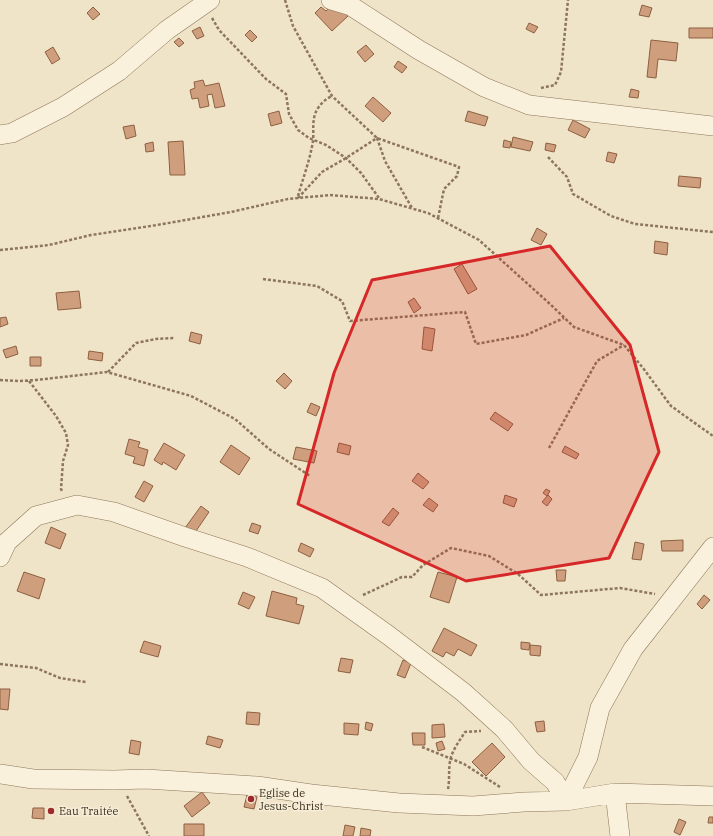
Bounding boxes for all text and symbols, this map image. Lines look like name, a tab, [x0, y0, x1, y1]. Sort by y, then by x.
place label: Eglise de Jesus-Christ	[259, 786, 323, 813]
marker: Eglise de Jesus-Christ	[246, 794, 256, 804]
place label: Eau Traitée	[59, 804, 118, 818]
marker: Eau Traitée	[46, 806, 56, 816]

